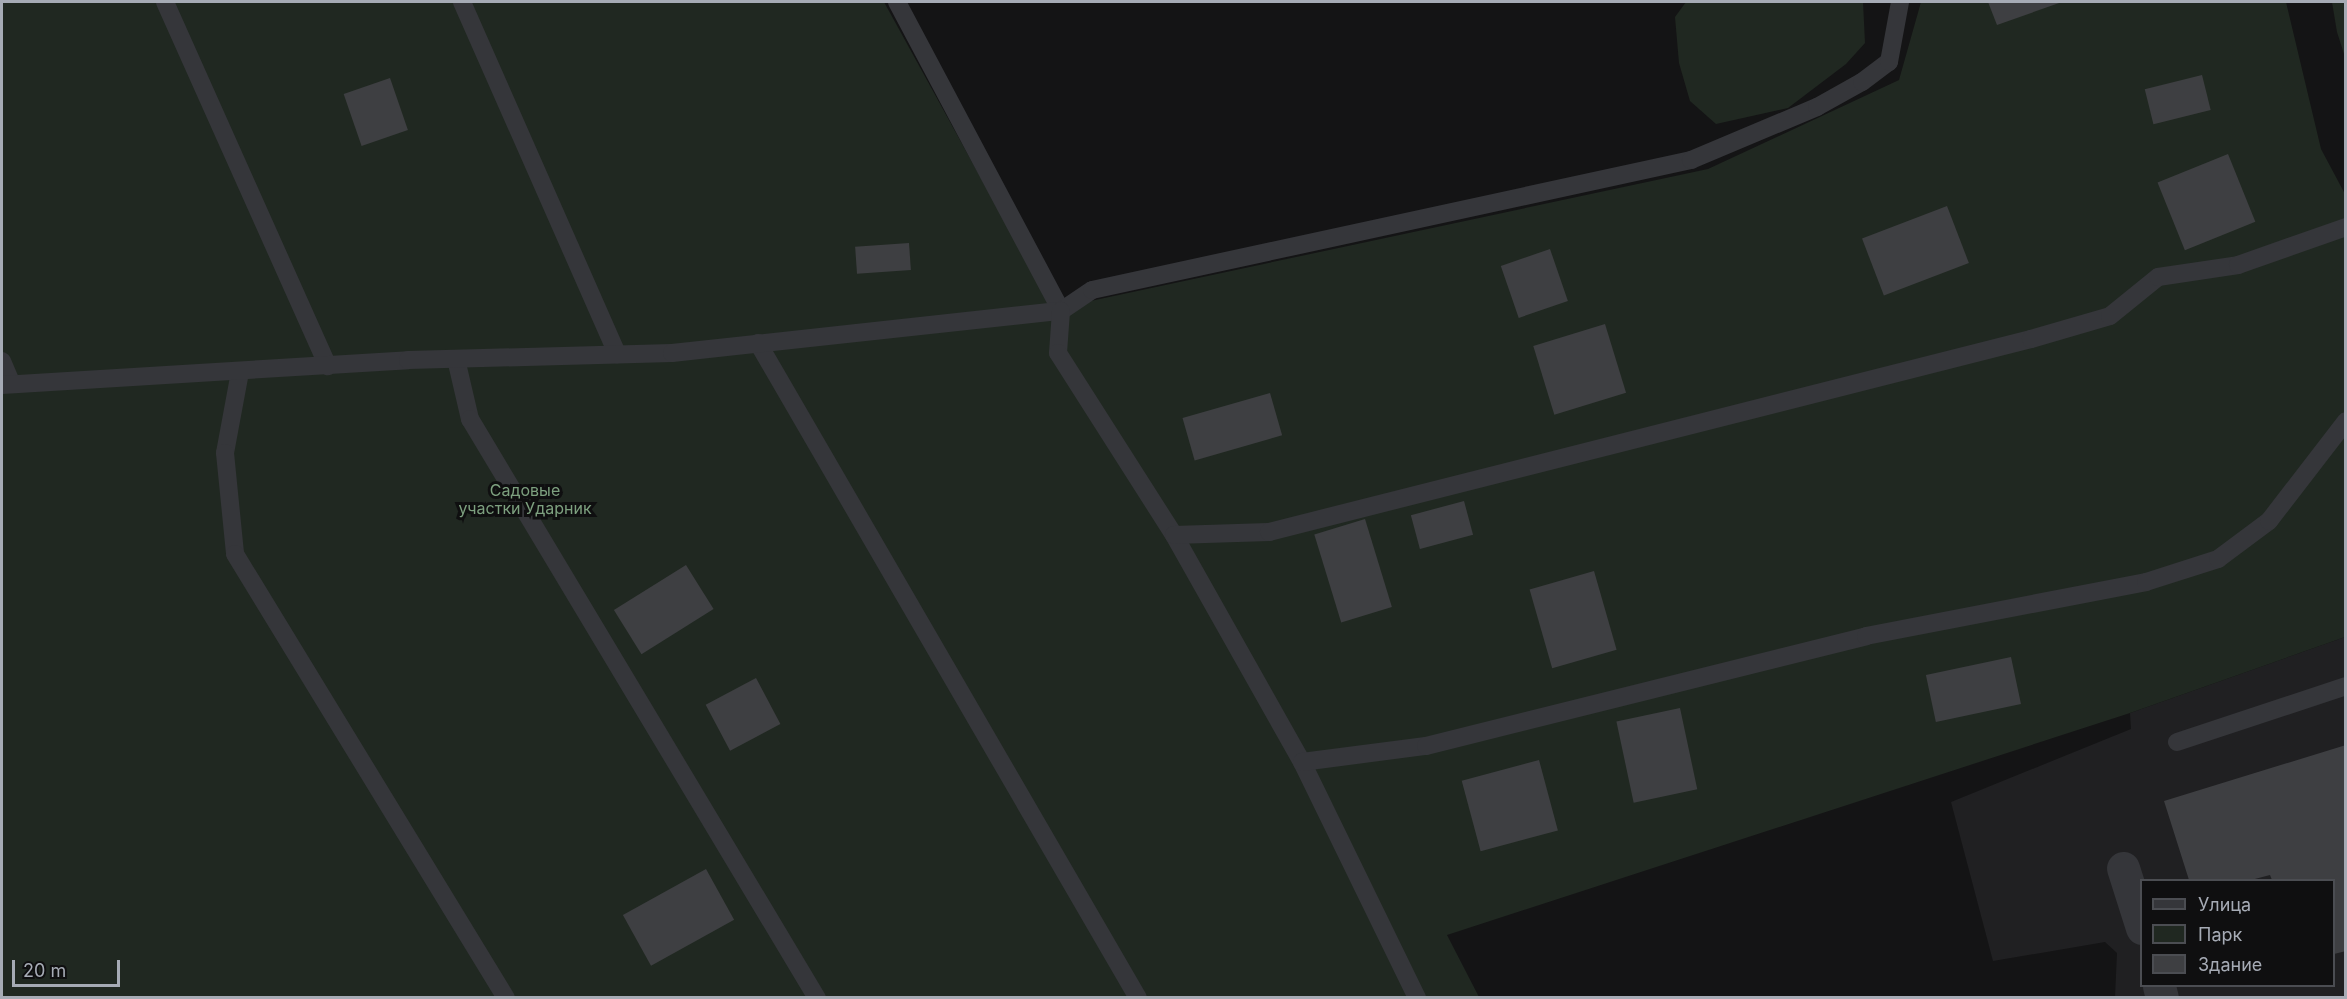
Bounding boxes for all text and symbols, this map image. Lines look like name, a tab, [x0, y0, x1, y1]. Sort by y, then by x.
park label: Садовые участки Ударник	[458, 480, 592, 518]
legend	[2140, 879, 2335, 987]
text: Улица	[2198, 894, 2251, 915]
text: Парк	[2198, 924, 2242, 945]
scale bar	[15, 948, 123, 986]
text: Здание	[2198, 954, 2262, 975]
text: 20 m	[23, 960, 66, 981]

